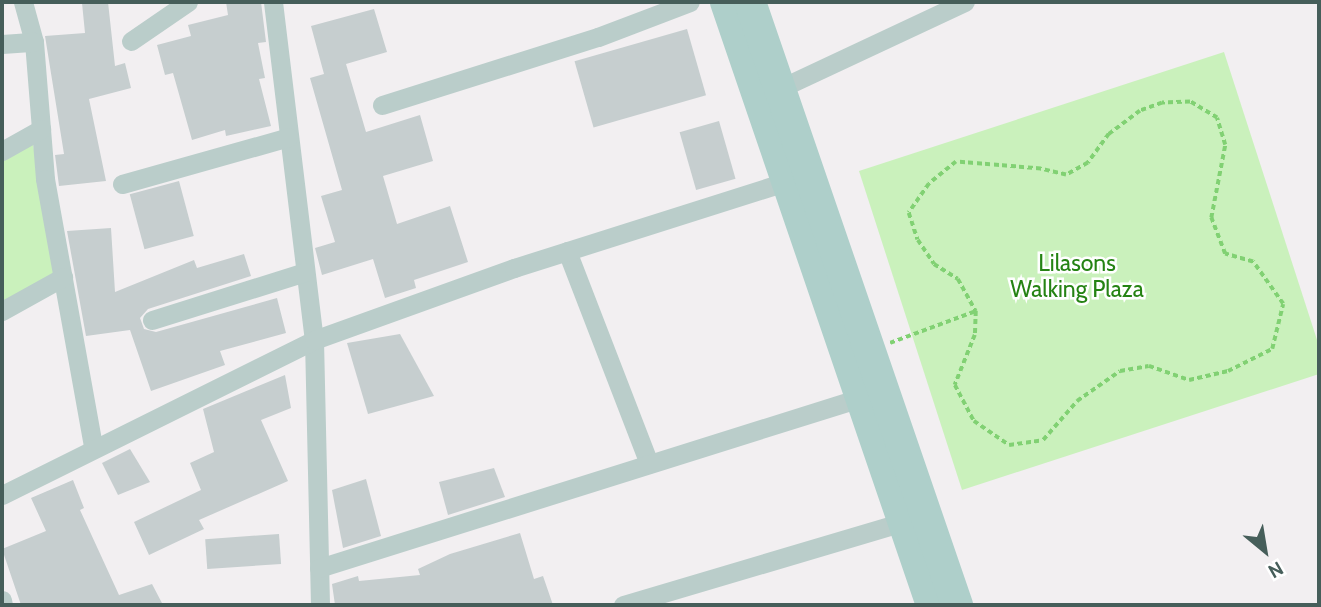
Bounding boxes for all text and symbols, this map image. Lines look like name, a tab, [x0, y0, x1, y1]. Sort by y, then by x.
park label: Lilasons Walking Plaza	[1010, 249, 1144, 303]
north arrow	[1230, 516, 1300, 586]
text: N	[1264, 556, 1287, 583]

